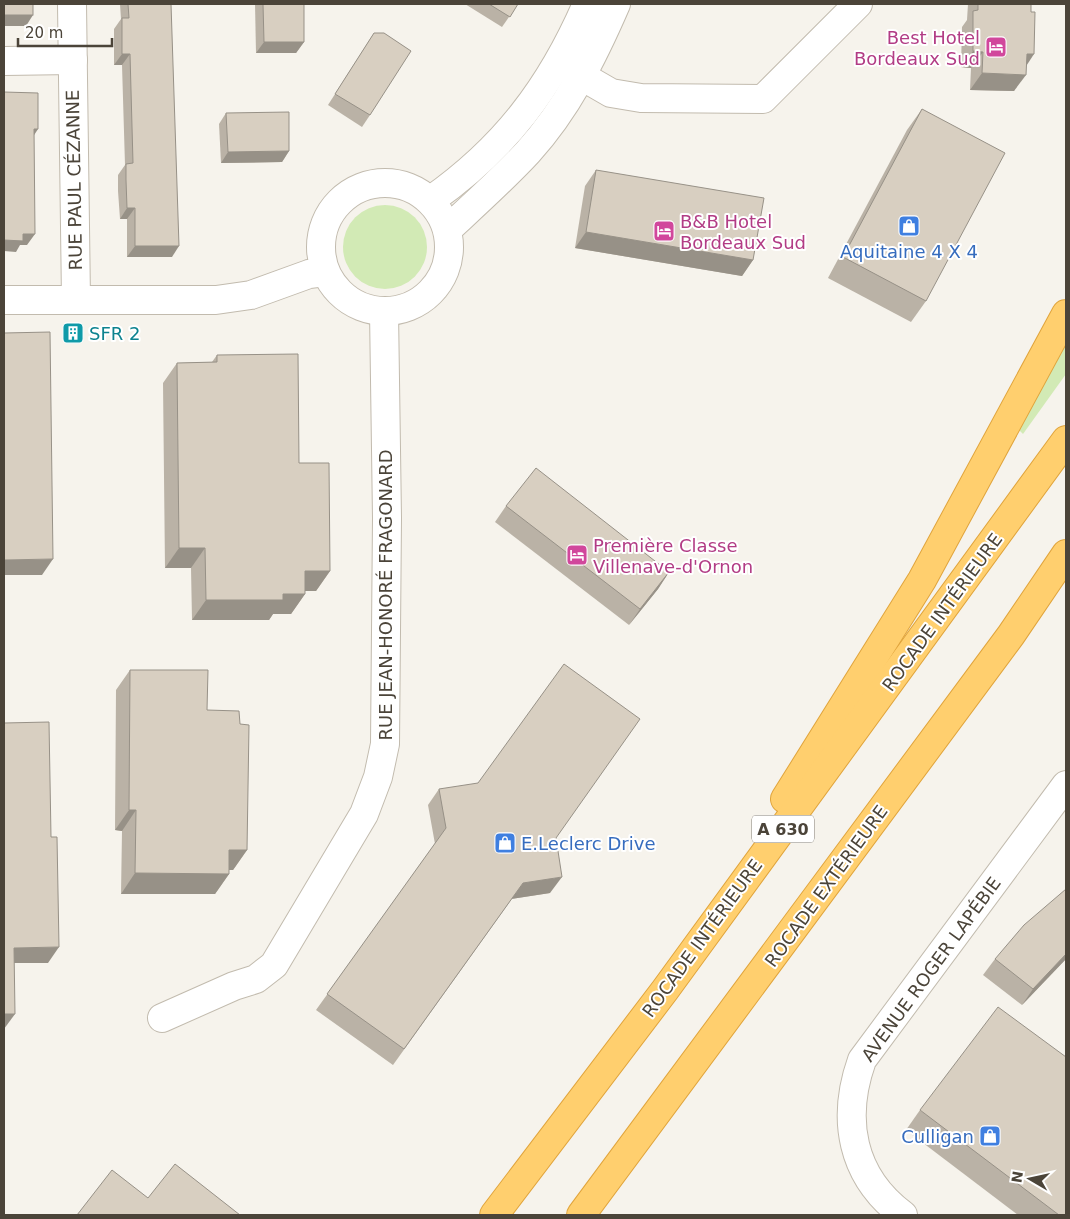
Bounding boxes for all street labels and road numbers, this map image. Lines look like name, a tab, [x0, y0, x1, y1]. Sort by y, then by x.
street label: RUE PAUL CÉZANNE	[62, 90, 86, 270]
street label: RUE JEAN-HONORÉ FRAGONARD	[375, 449, 396, 741]
street label: ROCADE INTÉRIEURE	[878, 529, 1006, 695]
street label: ROCADE EXTÉRIEURE	[760, 801, 892, 971]
road number: A 630	[752, 816, 814, 842]
street label: ROCADE INTÉRIEURE	[638, 855, 766, 1021]
street label: AVENUE ROGER LAPÉBIE	[857, 873, 1005, 1065]

